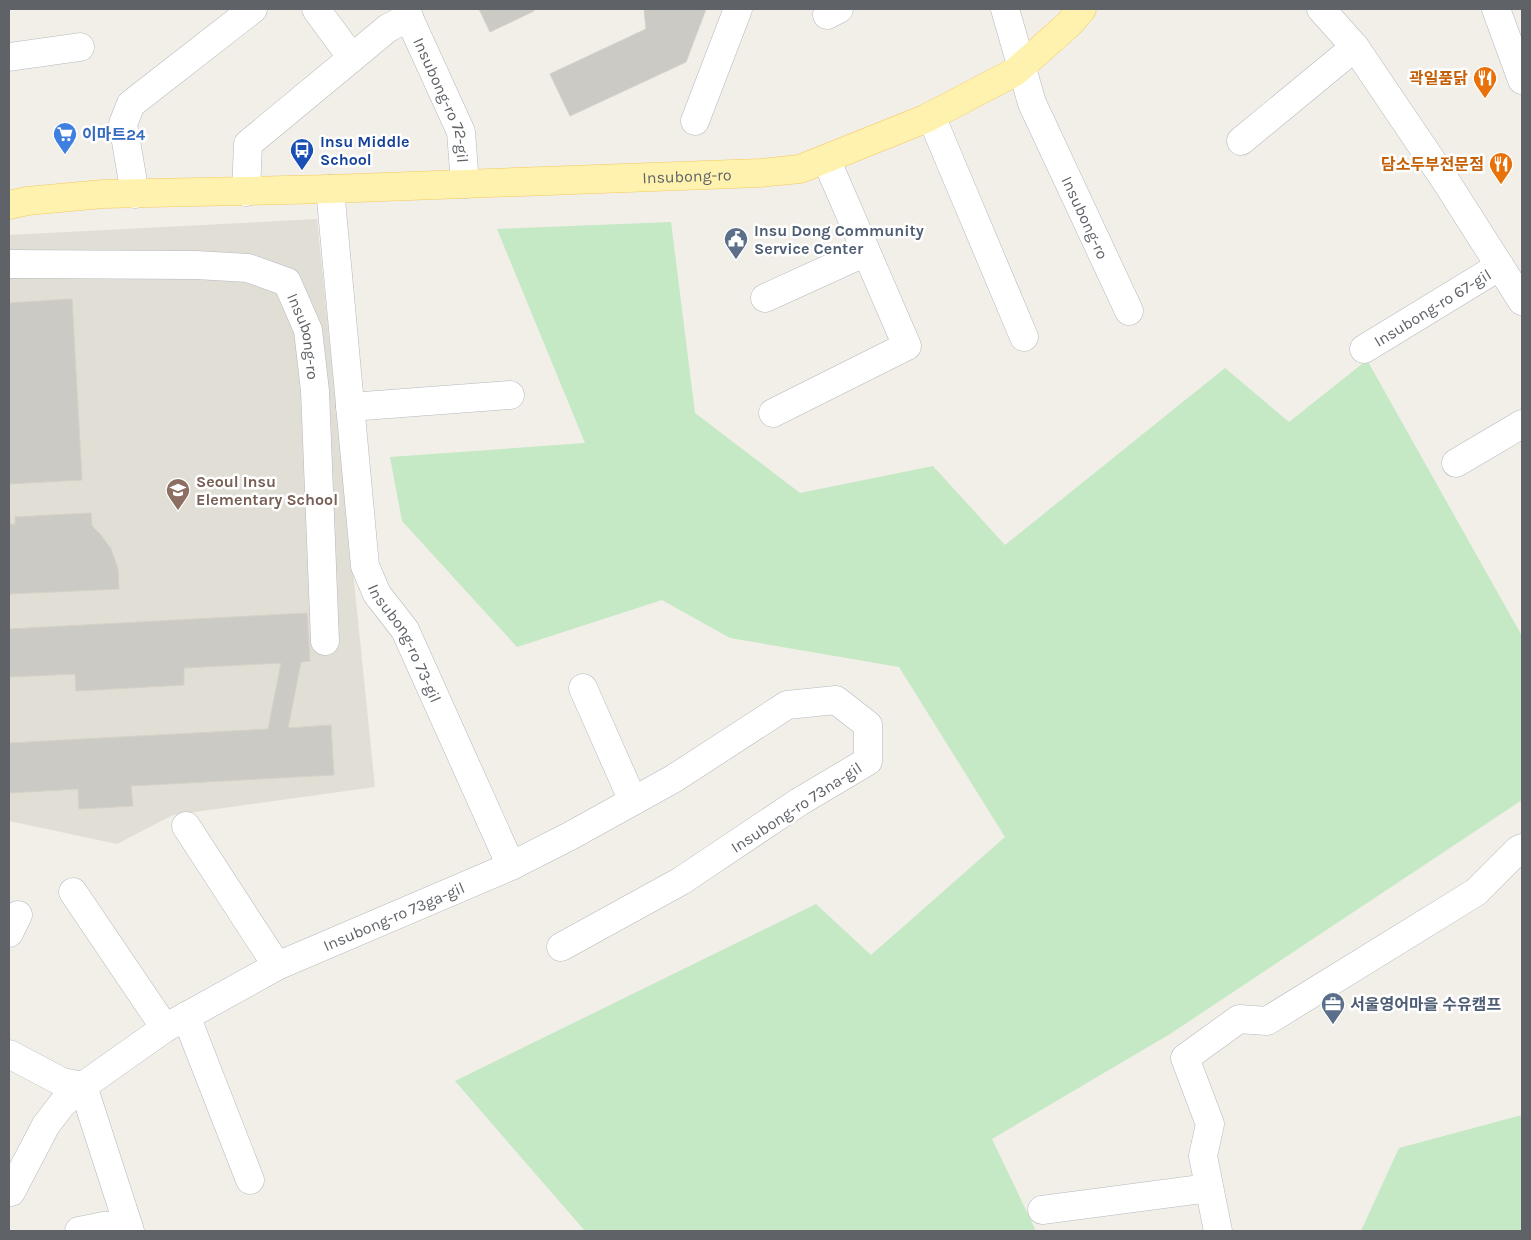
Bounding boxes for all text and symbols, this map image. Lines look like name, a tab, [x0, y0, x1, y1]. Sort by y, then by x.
street label: Insubong-ro 72-gil	[409, 34, 472, 163]
restaurant icon: 곽일품닭	[1472, 65, 1498, 99]
place label: 곽일품닭	[1409, 69, 1468, 88]
supermarket icon: 이마트24	[52, 121, 78, 155]
place label: 이마트24	[82, 125, 146, 144]
place label: Insu Middle School	[320, 132, 410, 169]
bus stop icon: Insu Middle School	[289, 137, 315, 171]
restaurant icon: 담소두부전문점	[1488, 151, 1514, 185]
place label: 담소두부전문점	[1381, 155, 1484, 174]
street label: Insubong-ro	[642, 165, 732, 187]
street label: Insubong-ro	[1057, 173, 1112, 262]
place label: Insu Dong Community Service Center	[754, 221, 924, 258]
public building icon: Insu Dong Community Service Center	[723, 226, 749, 260]
street label: Insubong-ro 67-gil	[1371, 265, 1495, 351]
street label: Insubong-ro	[283, 290, 323, 381]
place label: Seoul Insu Elementary School	[196, 472, 338, 509]
school or university icon: Seoul Insu Elementary School	[165, 477, 191, 511]
street label: Insubong-ro 73-gil	[364, 581, 445, 706]
street label: Insubong-ro 73na-gil	[727, 758, 865, 857]
street label: Insubong-ro 73ga-gil	[320, 878, 467, 955]
office icon: 서울영어마을 수유캠프	[1320, 991, 1346, 1025]
place label: 서울영어마을 수유캠프	[1350, 995, 1502, 1014]

